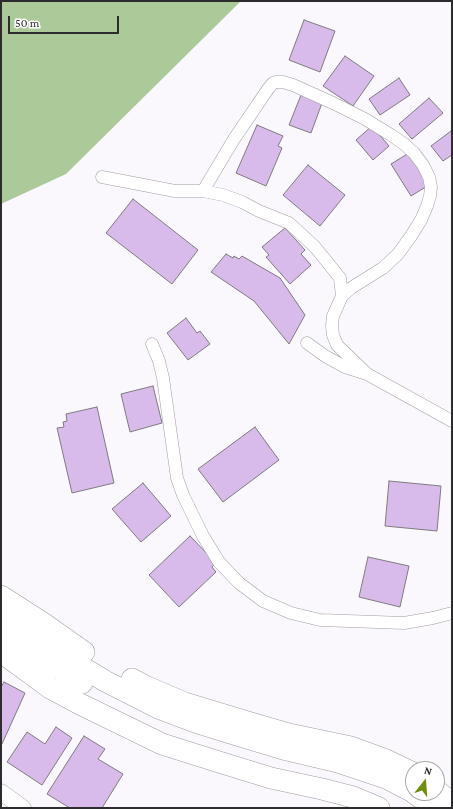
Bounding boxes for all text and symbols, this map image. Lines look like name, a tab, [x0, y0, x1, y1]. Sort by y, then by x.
scale bar	[10, 8, 121, 34]
text: 50 m	[15, 16, 39, 30]
north arrow	[405, 761, 445, 801]
text: N	[423, 764, 434, 777]

